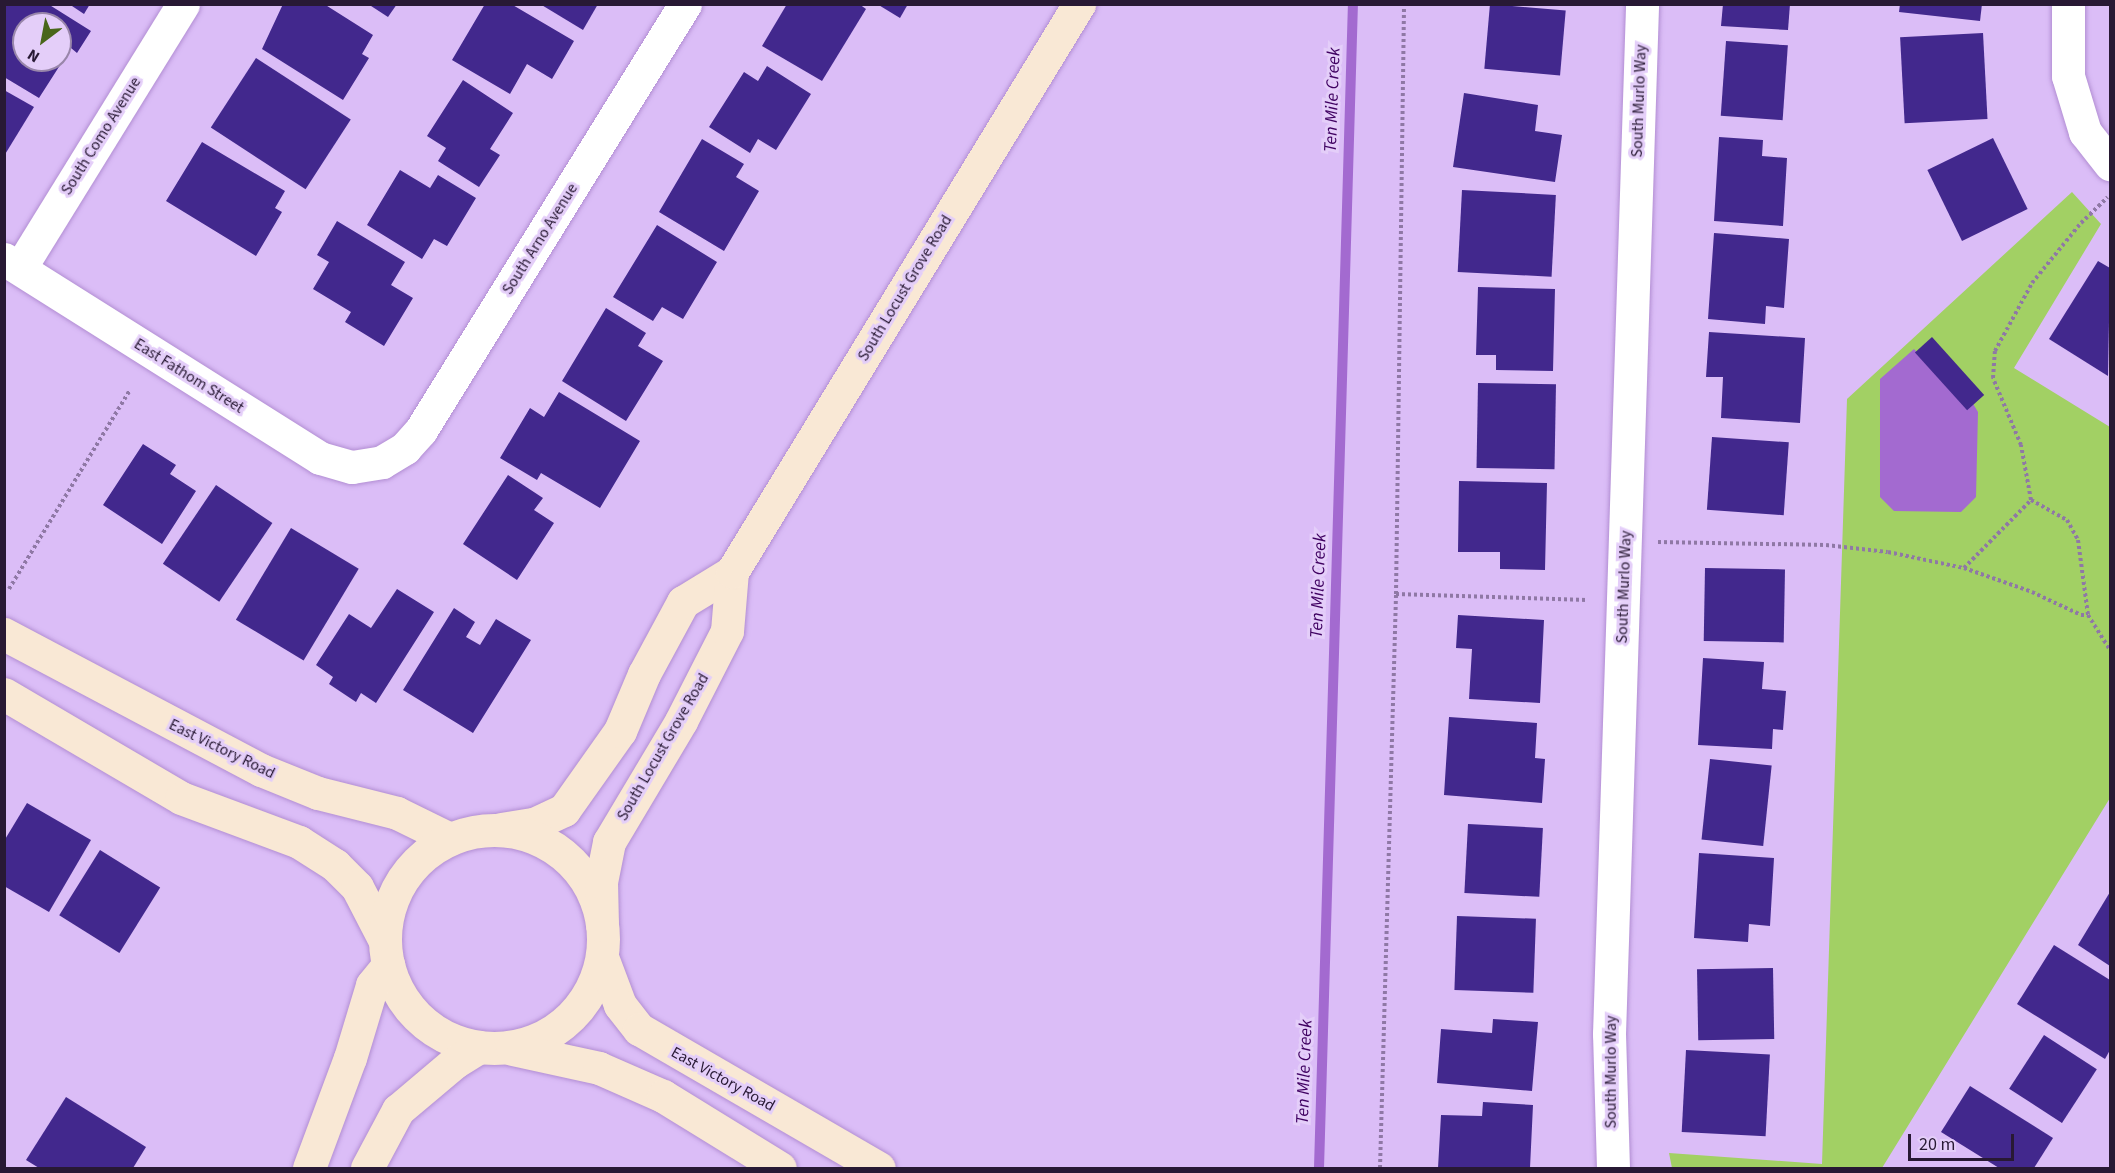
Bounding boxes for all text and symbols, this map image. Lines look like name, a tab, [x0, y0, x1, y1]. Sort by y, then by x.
north arrow	[12, 12, 72, 72]
text: N	[23, 43, 44, 68]
street label: South Murlo Way	[1627, 44, 1651, 158]
water label: Ten Mile Creek	[1320, 47, 1346, 153]
street label: South Como Avenue	[57, 73, 145, 199]
street label: South Arno Avenue	[498, 180, 582, 298]
street label: South Locust Grove Road	[854, 211, 956, 365]
street label: East Fathom Street	[130, 334, 248, 418]
street label: South Murlo Way	[1612, 530, 1636, 644]
water label: Ten Mile Creek	[1306, 533, 1332, 639]
street label: South Locust Grove Road	[613, 670, 713, 824]
street label: East Victory Road	[166, 715, 278, 783]
street label: South Murlo Way	[1601, 1016, 1621, 1128]
water label: Ten Mile Creek	[1292, 1019, 1318, 1125]
street label: East Victory Road	[668, 1043, 778, 1115]
scale bar	[1911, 1122, 2018, 1160]
text: 20 m	[1919, 1132, 1955, 1157]

